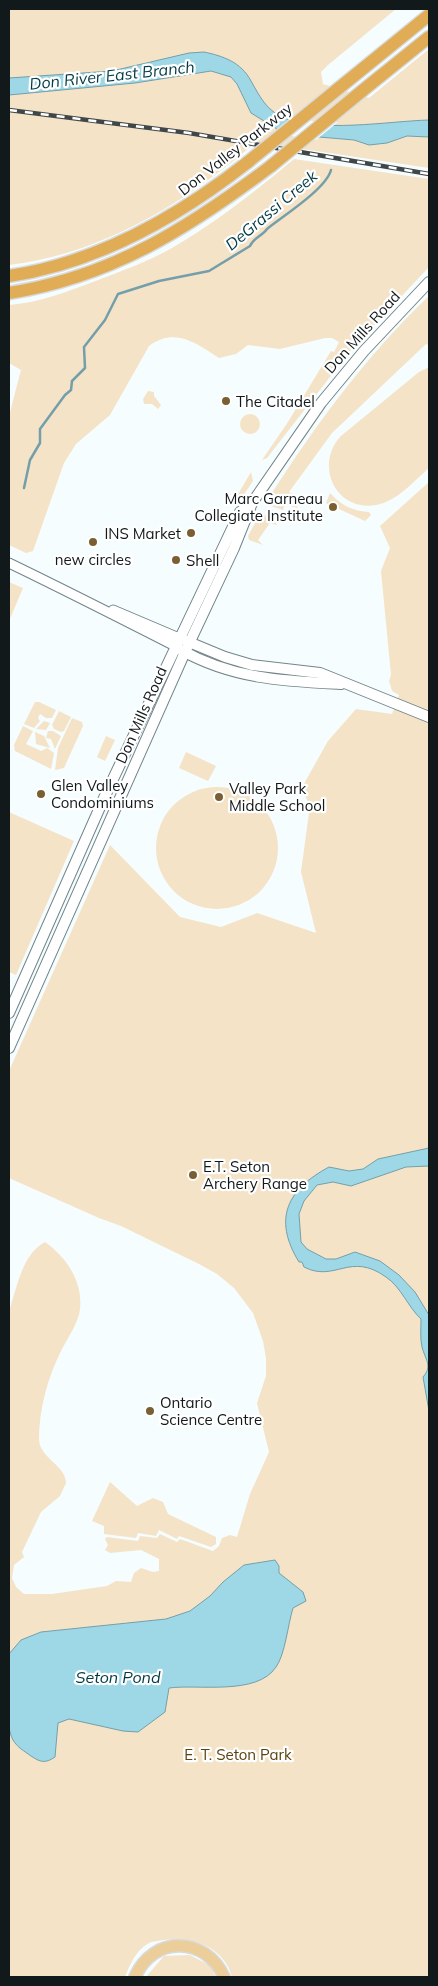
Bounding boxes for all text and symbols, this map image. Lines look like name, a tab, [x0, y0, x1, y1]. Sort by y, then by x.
water label: Don River East Branch	[28, 56, 196, 94]
street label: Don Valley Parkway	[174, 99, 296, 199]
water label: DeGrassi Creek	[221, 165, 322, 254]
street label: Don Mills Road	[320, 287, 404, 377]
place label: The Citadel	[236, 392, 315, 411]
marker: The Citadel	[220, 395, 232, 407]
place label: Marc Garneau Collegiate Institute	[194, 489, 323, 525]
marker: Marc Garneau Collegiate Institute	[327, 501, 339, 513]
place label: INS Market	[104, 524, 181, 543]
marker: INS Market	[185, 527, 197, 539]
marker: new circles	[87, 536, 99, 548]
place label: new circles	[55, 550, 131, 569]
place label: Shell	[186, 551, 219, 570]
marker: Shell	[170, 554, 182, 566]
street label: Don Mills Road	[111, 664, 171, 766]
place label: Glen Valley Condominiums	[51, 776, 154, 812]
place label: Valley Park Middle School	[229, 779, 325, 815]
marker: Glen Valley Condominiums	[35, 788, 47, 800]
marker: Valley Park Middle School	[213, 791, 225, 803]
place label: E.T. Seton Archery Range	[203, 1157, 307, 1193]
marker: E.T. Seton Archery Range	[187, 1169, 199, 1181]
place label: Ontario Science Centre	[160, 1393, 262, 1429]
marker: Ontario Science Centre	[144, 1405, 156, 1417]
water label: Seton Pond	[75, 1667, 161, 1687]
park label: E. T. Seton Park	[184, 1745, 292, 1764]

